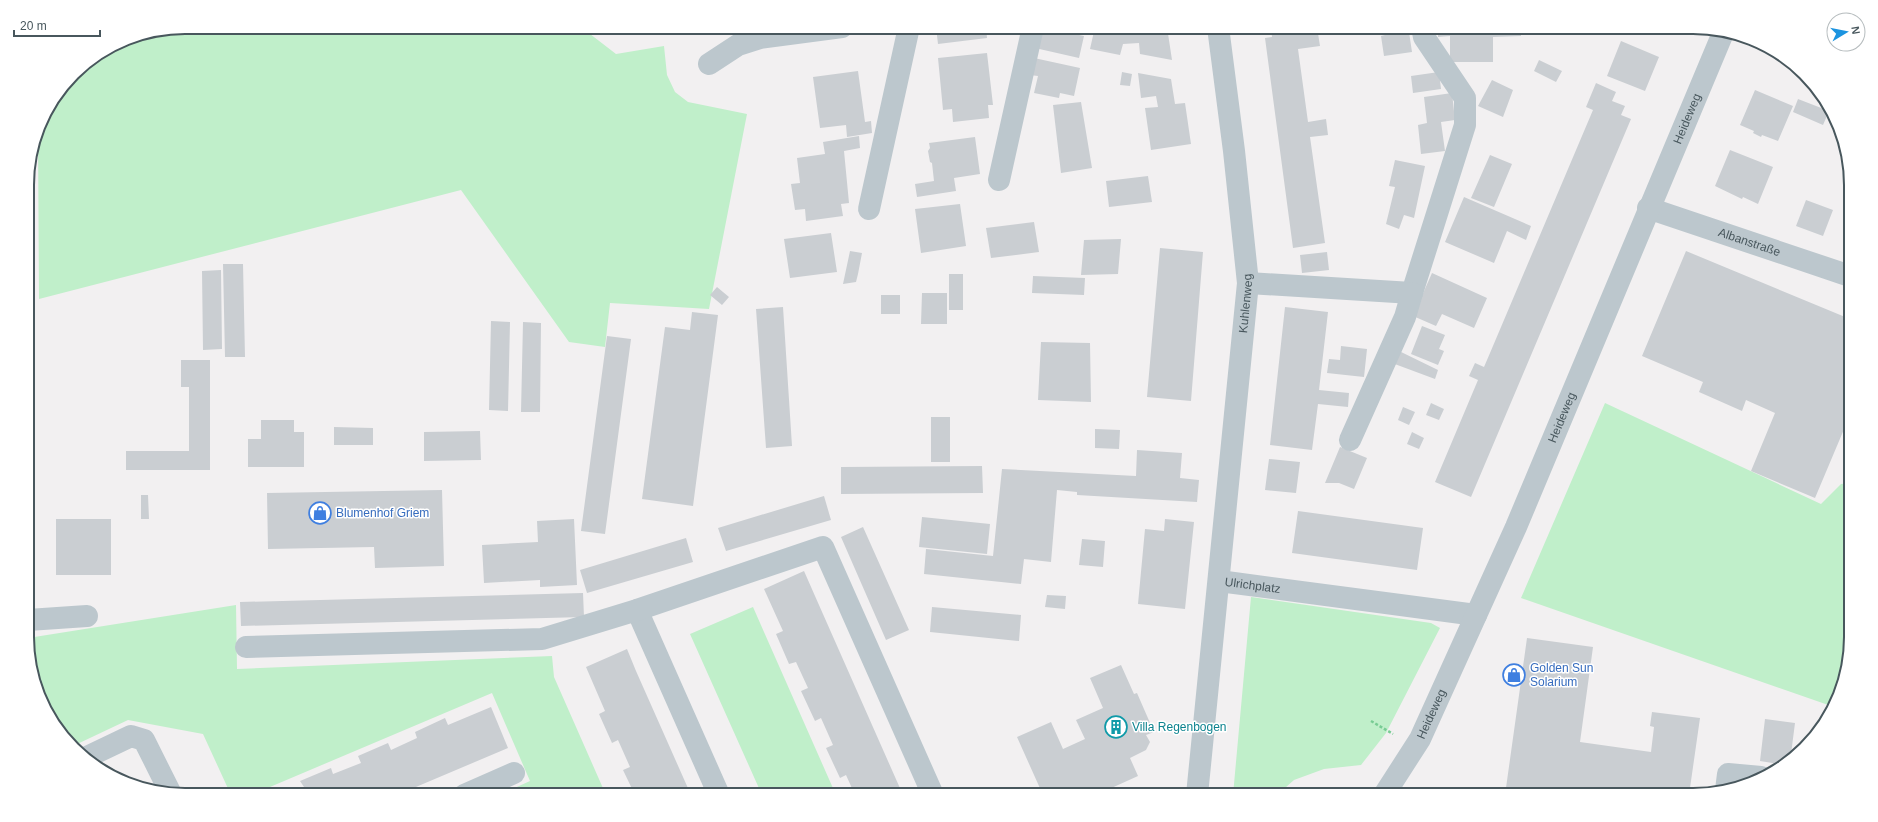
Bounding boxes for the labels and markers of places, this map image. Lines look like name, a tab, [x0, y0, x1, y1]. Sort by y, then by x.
shop icon: Blumenhof Griem	[307, 500, 333, 526]
place label: Blumenhof Griem	[336, 506, 429, 520]
place label: Golden Sun Solarium	[1530, 661, 1593, 689]
shop icon: Golden Sun Solarium	[1501, 662, 1527, 688]
building icon: Villa Regenbogen	[1103, 714, 1129, 740]
place label: Villa Regenbogen	[1132, 720, 1227, 734]

